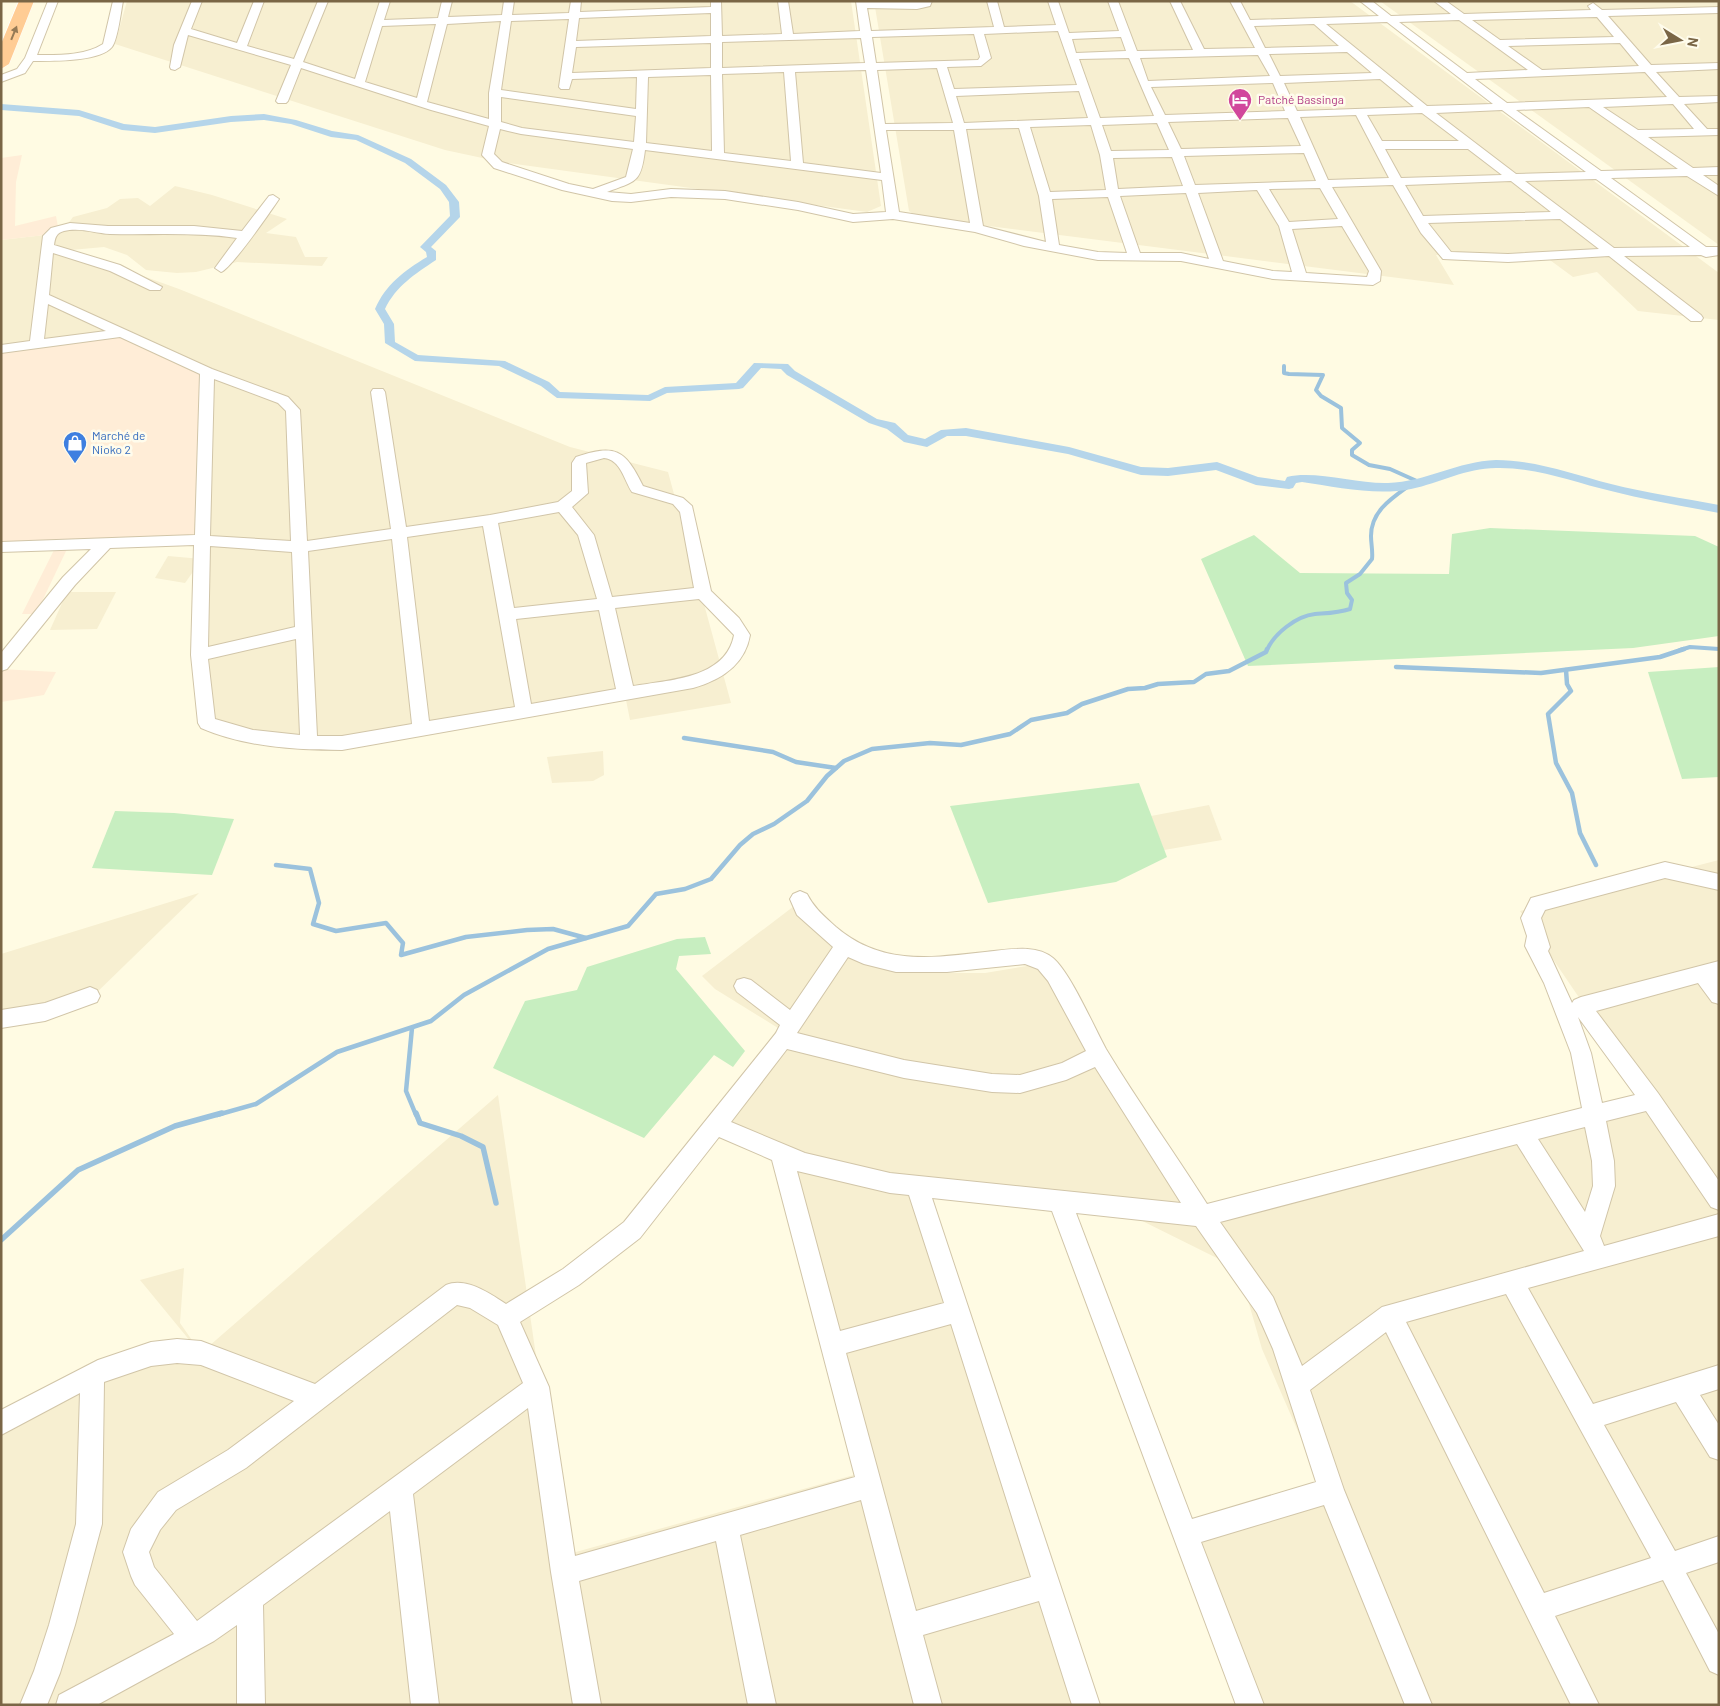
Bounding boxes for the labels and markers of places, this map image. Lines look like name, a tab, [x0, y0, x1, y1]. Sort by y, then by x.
hotel icon: Patché Bassinga	[1227, 87, 1253, 121]
place label: Patché Bassinga	[1258, 92, 1344, 106]
place label: Marché de Nioko 2	[92, 428, 145, 456]
shop icon: Marché de Nioko 2	[62, 430, 88, 464]

